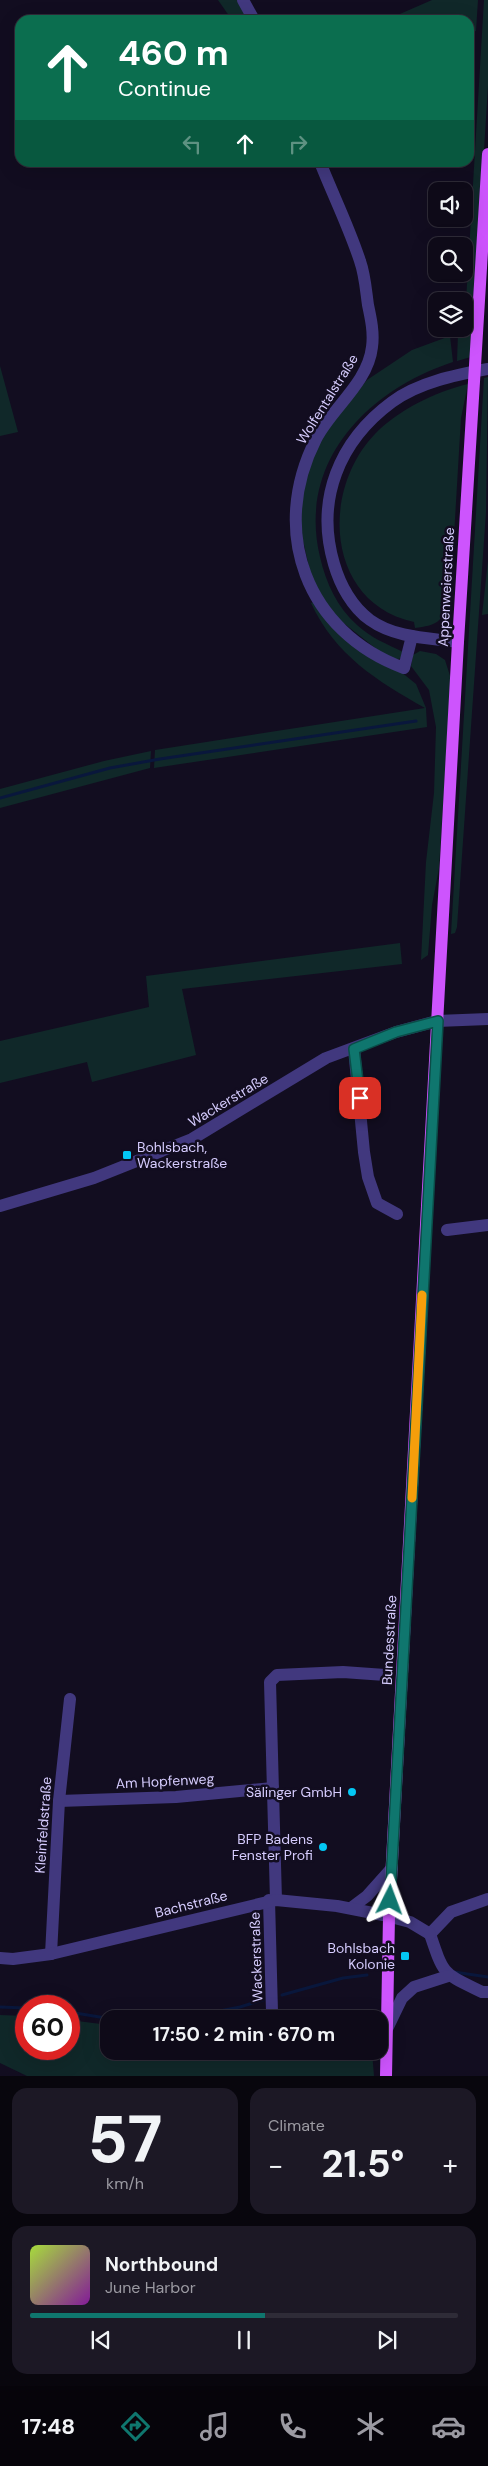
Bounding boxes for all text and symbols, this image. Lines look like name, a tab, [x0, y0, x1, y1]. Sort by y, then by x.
text: 460 m	[118, 30, 229, 76]
icon: ahead	[35, 35, 100, 100]
text: Continue	[118, 74, 211, 103]
icon: left	[178, 130, 206, 158]
icon: ahead	[231, 130, 259, 158]
icon: right	[284, 130, 312, 158]
map controls	[428, 182, 473, 337]
button: sound	[428, 182, 473, 227]
button: search	[428, 237, 473, 282]
button: layers	[428, 292, 473, 337]
street label: Wolfentalstraße	[292, 351, 362, 447]
street label: Appenweierstraße	[434, 527, 458, 647]
street label: Wackerstraße	[185, 1069, 271, 1131]
pin	[339, 1077, 381, 1119]
icon: arrive	[346, 1084, 374, 1112]
place label: Bohlsbach, Wackerstraße	[137, 1138, 227, 1172]
marker: Bohlsbach, Wackerstraße	[121, 1149, 133, 1161]
street label: Bundesstraße	[378, 1594, 400, 1686]
street label: Am Hopfenweg	[115, 1769, 215, 1793]
street label: Kleinfeldstraße	[31, 1776, 55, 1874]
place label: Sälinger GmbH	[246, 1783, 342, 1801]
marker: Sälinger GmbH	[346, 1786, 358, 1798]
place label: BFP Badens Fenster Profi	[232, 1830, 313, 1864]
marker: BFP Badens Fenster Profi	[317, 1841, 329, 1853]
position arrow	[363, 1873, 415, 1925]
street label: Bachstraße	[153, 1886, 229, 1922]
street label: Wackerstraße	[245, 1912, 267, 2002]
place label: Bohlsbach Kolonie	[328, 1939, 395, 1973]
marker: Bohlsbach Kolonie	[399, 1950, 411, 1962]
speed limit sign: 60	[15, 1995, 80, 2060]
text: 17:50 · 2 min · 670 m	[153, 2022, 335, 2047]
text: 57	[88, 2098, 162, 2182]
text: Climate	[268, 2115, 325, 2136]
text: 21.5°	[322, 2139, 404, 2189]
text: −	[268, 2147, 283, 2184]
text: +	[443, 2147, 458, 2184]
text: km/h	[106, 2173, 144, 2194]
text: Northbound	[105, 2252, 218, 2277]
text: June Harbor	[105, 2277, 196, 2298]
icon: previous	[87, 2326, 115, 2354]
icon: pause	[230, 2326, 258, 2354]
icon: next	[373, 2326, 401, 2354]
icon: directions	[118, 2409, 153, 2444]
icon: music	[197, 2409, 232, 2444]
icon: phone	[275, 2409, 310, 2444]
icon: climate	[353, 2409, 388, 2444]
icon: car	[431, 2409, 466, 2444]
text: 17:48	[22, 2412, 75, 2441]

